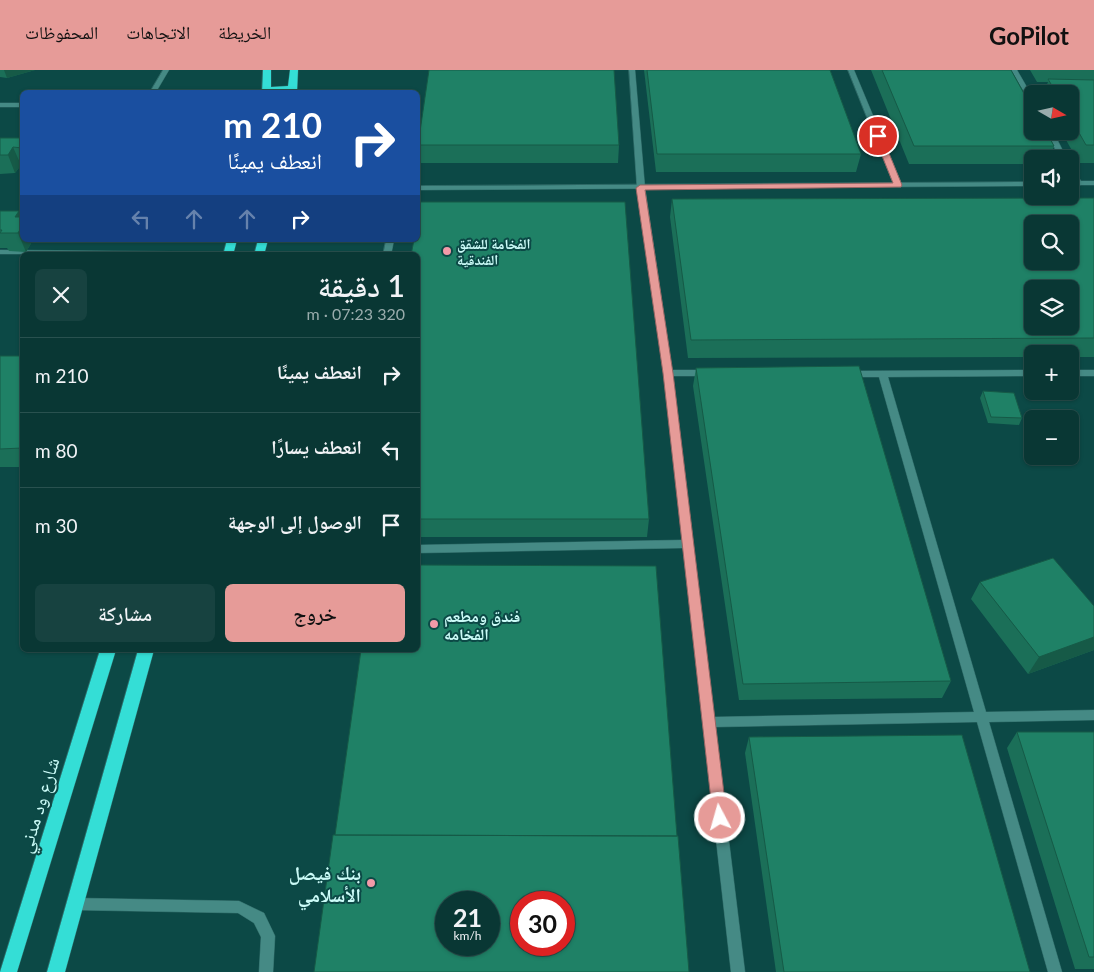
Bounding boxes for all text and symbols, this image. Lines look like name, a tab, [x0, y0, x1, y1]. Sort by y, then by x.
text: المحفوظات	[25, 21, 98, 43]
text: الاتجاهات	[126, 21, 190, 43]
text: الخريطة	[218, 21, 271, 43]
text: GoPilot	[989, 21, 1069, 50]
north arrow	[1024, 85, 1079, 140]
map controls	[1024, 85, 1079, 465]
text: 210 m	[223, 103, 322, 145]
icon: right	[340, 110, 405, 175]
pin	[857, 115, 899, 157]
icon: arrive	[864, 122, 892, 150]
text: انعطف يمينًا	[228, 147, 322, 174]
button: sound	[1024, 150, 1079, 205]
icon: left	[127, 205, 155, 233]
icon: ahead	[180, 205, 208, 233]
icon: ahead	[233, 205, 261, 233]
icon: right	[286, 205, 314, 233]
button: search	[1024, 215, 1079, 270]
place label: الفخامة للشقق الفندقية	[457, 235, 530, 268]
marker: الفخامة للشقق الفندقية	[441, 245, 453, 257]
text: 1 دقيقة	[318, 267, 405, 303]
button: close	[35, 269, 87, 321]
button: layers	[1024, 280, 1079, 335]
text: 320 m · 07:23	[306, 304, 405, 323]
button: +	[1024, 345, 1079, 400]
text: انعطف يمينًا	[277, 360, 362, 383]
icon: right	[377, 361, 405, 389]
text: 210 m	[35, 364, 89, 387]
button: −	[1024, 410, 1079, 465]
text: انعطف يسارًا	[271, 435, 362, 458]
icon: left	[377, 436, 405, 464]
text: 80 m	[35, 439, 78, 462]
text: الوصول إلى الوجهة	[228, 510, 362, 533]
icon: arrive	[377, 511, 405, 539]
text: 30 m	[35, 514, 78, 537]
button: مشاركة	[35, 584, 215, 642]
button: خروج	[225, 584, 405, 642]
place label: فندق ومطعم الفخامه	[444, 606, 521, 643]
marker: فندق ومطعم الفخامه	[428, 618, 440, 630]
street label: شارع ود مدني	[13, 755, 68, 857]
position arrow	[693, 791, 745, 843]
place label: بنك فيصل الأسلامي	[289, 861, 361, 910]
marker: بنك فيصل الأسلامي	[365, 877, 377, 889]
speed limit sign: 30	[510, 891, 575, 956]
text: 21	[453, 902, 482, 932]
text: km/h	[453, 928, 482, 943]

